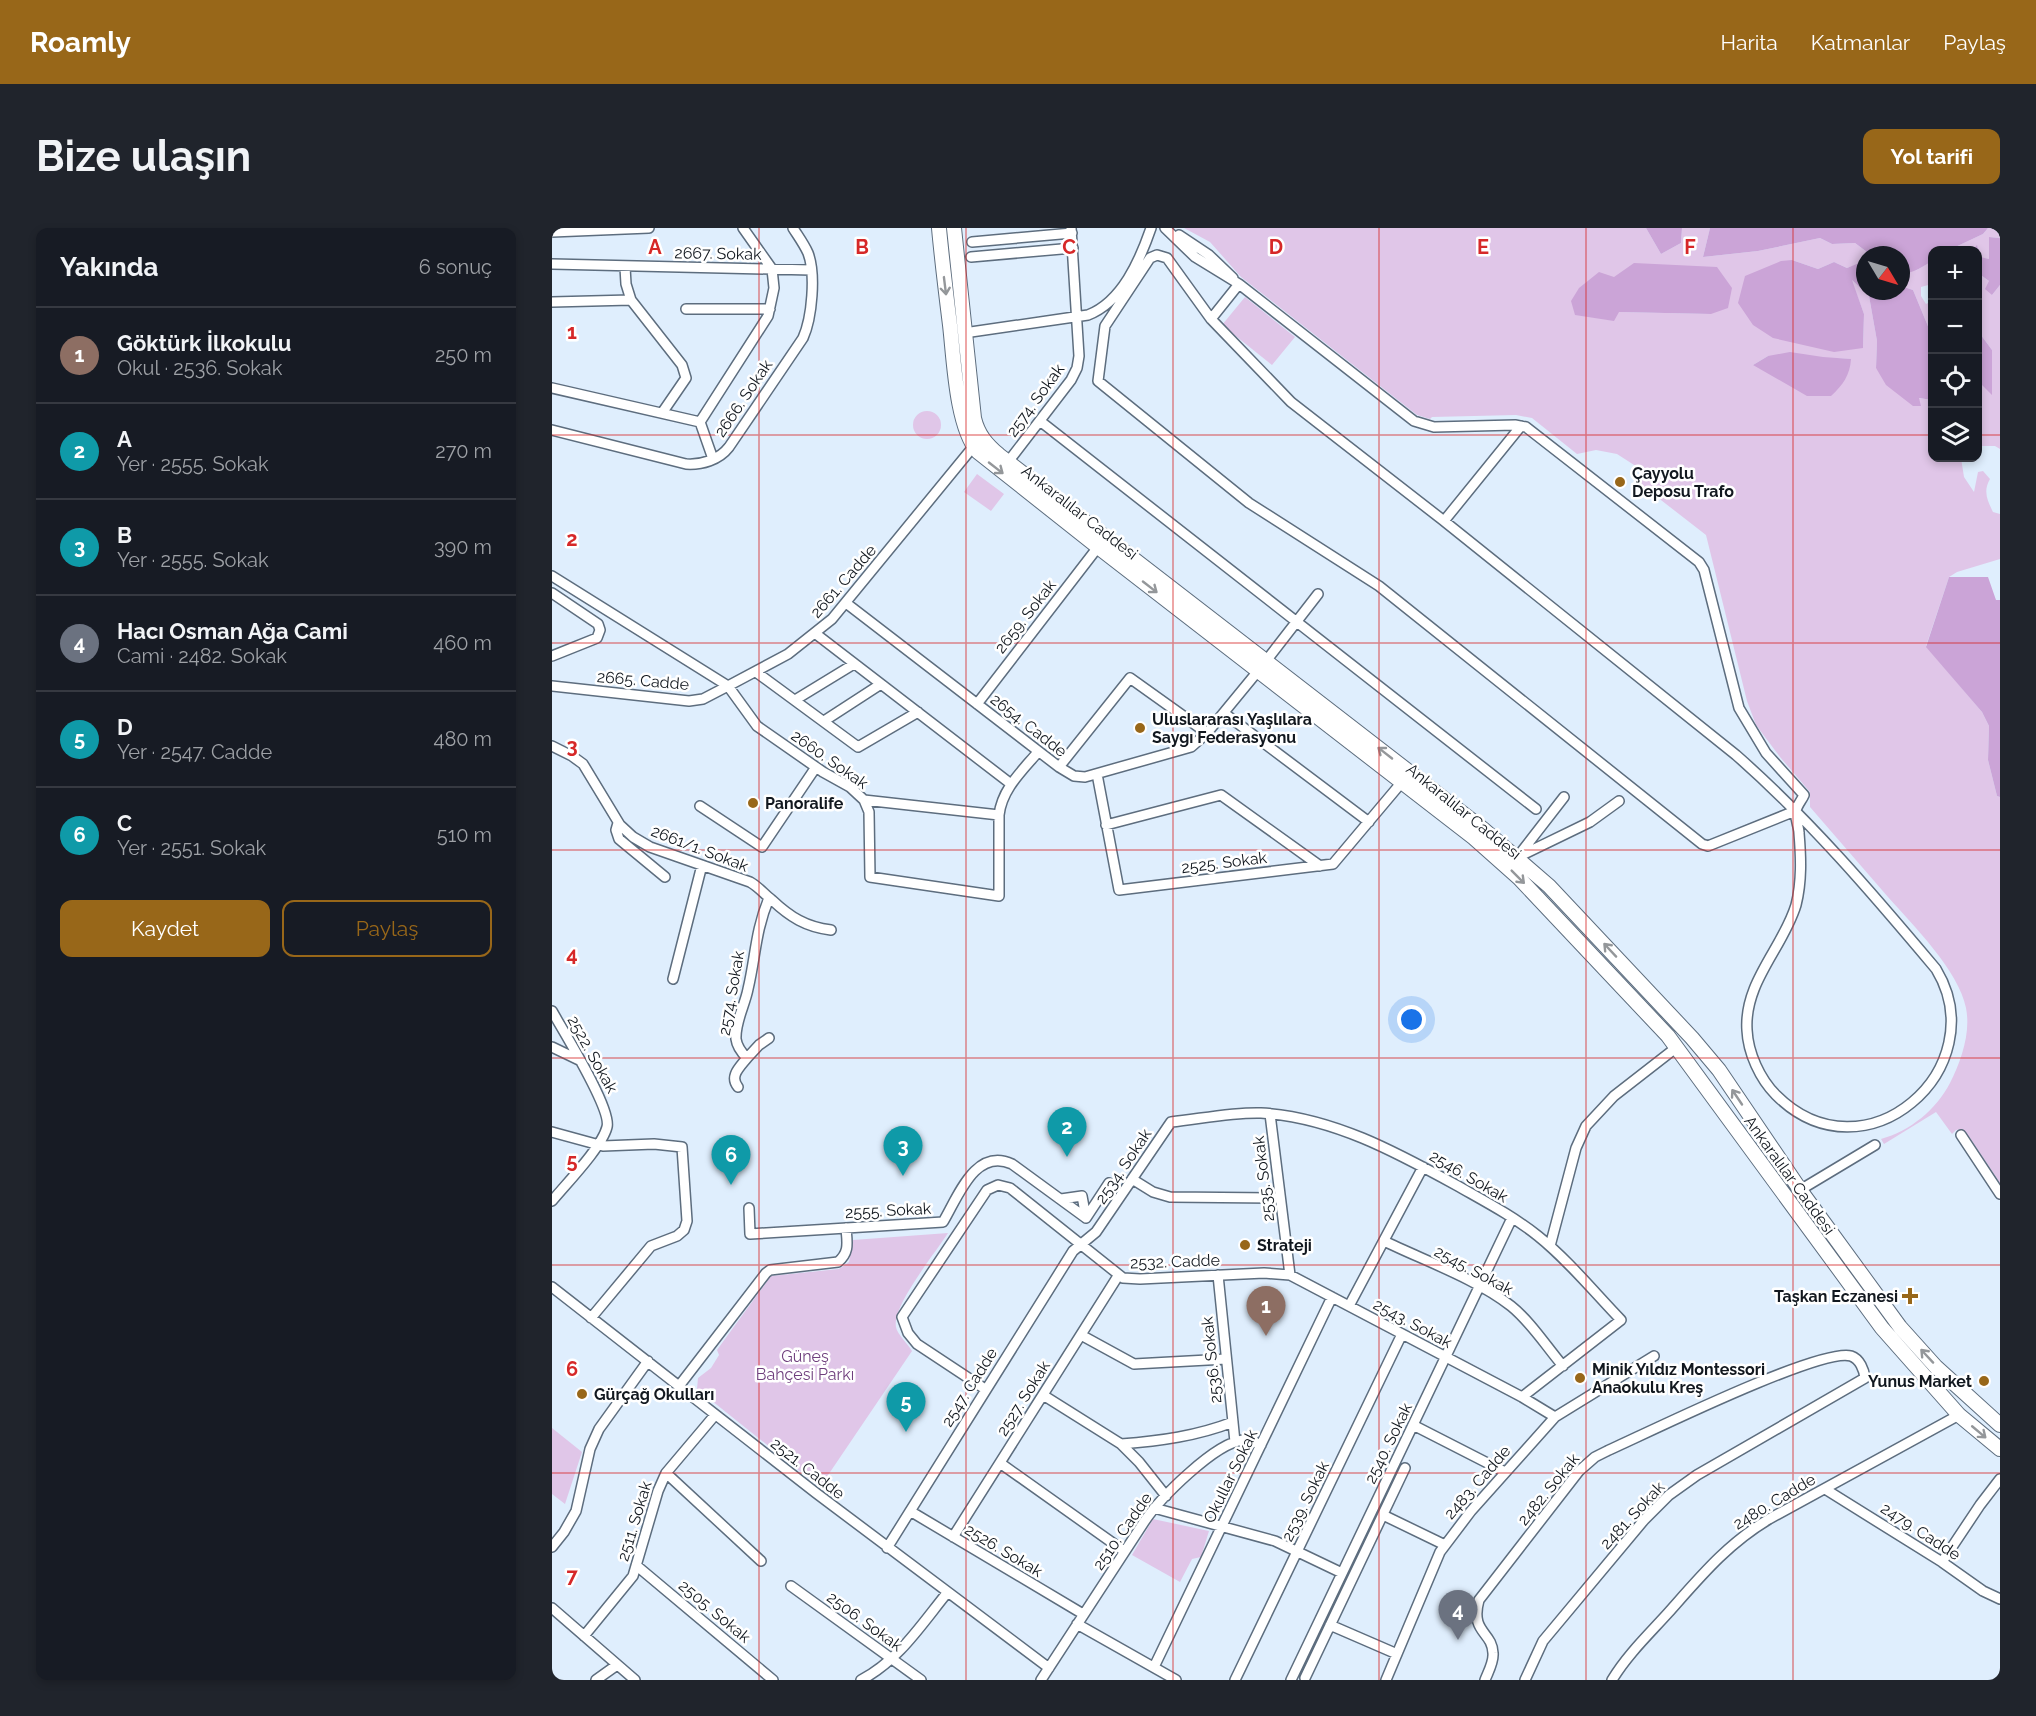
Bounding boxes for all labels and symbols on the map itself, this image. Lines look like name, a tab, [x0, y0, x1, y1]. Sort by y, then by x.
text: A	[648, 235, 662, 259]
text: B	[855, 235, 869, 259]
text: C	[1062, 235, 1076, 259]
text: D	[1269, 235, 1283, 259]
text: E	[1477, 235, 1489, 259]
text: F	[1684, 235, 1696, 259]
street label: 2667. Sokak	[674, 243, 762, 264]
north arrow	[1856, 246, 1910, 300]
one-way arrow	[940, 276, 951, 296]
text: 1	[567, 320, 577, 344]
street label: 2666. Sokak	[711, 356, 777, 441]
street label: 2574. Sokak	[1003, 360, 1069, 440]
one-way arrow	[988, 461, 1004, 474]
street label: Ankaralılar Caddesi	[1018, 461, 1142, 564]
place label: Çayyolu Deposu Trafo	[1632, 464, 1734, 501]
marker: Çayyolu Deposu Trafo	[1613, 475, 1627, 489]
text: 2	[566, 527, 578, 551]
street label: 2661. Cadde	[806, 541, 880, 622]
street label: 2659. Sokak	[991, 575, 1060, 657]
one-way arrow	[1142, 581, 1158, 594]
street label: 2665. Cadde	[596, 667, 690, 694]
street label: 2654. Cadde	[987, 690, 1071, 761]
place label: Uluslararası Yaşlılara Saygı Federasyonu	[1152, 710, 1312, 747]
marker: Uluslararası Yaşlılara Saygı Federasyonu	[1133, 721, 1147, 735]
street label: 2660. Sokak	[788, 726, 872, 793]
text: 3	[566, 734, 578, 758]
one-way arrow	[1377, 747, 1393, 759]
street label: Ankaralılar Caddesi	[1403, 759, 1525, 863]
place label: Panoralife	[765, 794, 844, 813]
marker: Panoralife	[746, 796, 760, 810]
street label: 2661/1. Sokak	[648, 821, 752, 876]
street label: 2525. Sokak	[1180, 848, 1268, 877]
one-way arrow	[1510, 869, 1525, 884]
text: 4	[566, 942, 578, 966]
one-way arrow	[1603, 943, 1617, 958]
street label: 2574. Sokak	[715, 949, 748, 1037]
your location	[1397, 1005, 1426, 1034]
street label: 2522. Sokak	[563, 1012, 622, 1097]
one-way arrow	[1731, 1090, 1743, 1106]
pin: 2	[1048, 1108, 1086, 1157]
street label: Ankaralılar Caddesi	[1740, 1112, 1839, 1238]
street label: 2534. Sokak	[1091, 1125, 1156, 1207]
pin: 3	[884, 1126, 922, 1176]
street label: 2535. Sokak	[1249, 1134, 1278, 1223]
pin: 6	[712, 1136, 750, 1185]
street label: 2546. Sokak	[1426, 1146, 1512, 1207]
text: 5	[566, 1149, 578, 1173]
street label: 2555. Sokak	[844, 1199, 932, 1222]
place label: Strateji	[1257, 1236, 1312, 1255]
marker: Strateji	[1238, 1238, 1252, 1252]
street label: 2545. Sokak	[1431, 1242, 1517, 1299]
street label: 2532. Cadde	[1130, 1250, 1220, 1273]
pin: 1	[1246, 1286, 1286, 1336]
place label: Taşkan Eczanesi	[1774, 1287, 1898, 1306]
marker: Taşkan Eczanesi	[1903, 1289, 1917, 1303]
street label: 2543. Sokak	[1370, 1295, 1456, 1352]
street label: 2536. Sokak	[1197, 1315, 1226, 1404]
street label: 2547. Cadde	[938, 1344, 1001, 1430]
park label: Güneş Bahçesi Parkı	[756, 1347, 854, 1384]
one-way arrow	[1920, 1349, 1934, 1364]
text: 6	[566, 1357, 578, 1381]
street label: 2527. Sokak	[993, 1357, 1054, 1439]
place label: Minik Yıldız Montessori Anaokulu Kreş	[1592, 1360, 1765, 1397]
marker: Minik Yıldız Montessori Anaokulu Kreş	[1573, 1371, 1587, 1385]
place label: Yunus Market	[1868, 1372, 1972, 1391]
marker: Yunus Market	[1977, 1374, 1991, 1388]
pin: 5	[886, 1382, 926, 1432]
place label: Gürçağ Okulları	[594, 1385, 714, 1404]
marker: Gürçağ Okulları	[575, 1387, 589, 1401]
street label: 2540. Sokak	[1361, 1399, 1416, 1487]
one-way arrow	[1971, 1425, 1986, 1439]
street label: Okullar Sokak	[1200, 1426, 1261, 1526]
street label: 2521. Cadde	[767, 1434, 848, 1503]
street label: 2483. Cadde	[1440, 1442, 1514, 1523]
street label: 2482. Sokak	[1514, 1449, 1583, 1529]
street label: 2539. Sokak	[1278, 1458, 1333, 1544]
street label: 2480. Cadde	[1730, 1469, 1819, 1533]
street label: 2481. Sokak	[1596, 1477, 1669, 1553]
street label: 2511. Sokak	[613, 1478, 656, 1563]
street label: 2510. Cadde	[1089, 1489, 1156, 1574]
street label: 2479. Cadde	[1877, 1499, 1964, 1564]
street label: 2526. Sokak	[962, 1520, 1046, 1581]
text: 7	[566, 1564, 578, 1588]
street label: 2505. Sokak	[675, 1576, 755, 1647]
street label: 2506. Sokak	[823, 1588, 906, 1655]
pin: 4	[1438, 1590, 1478, 1640]

